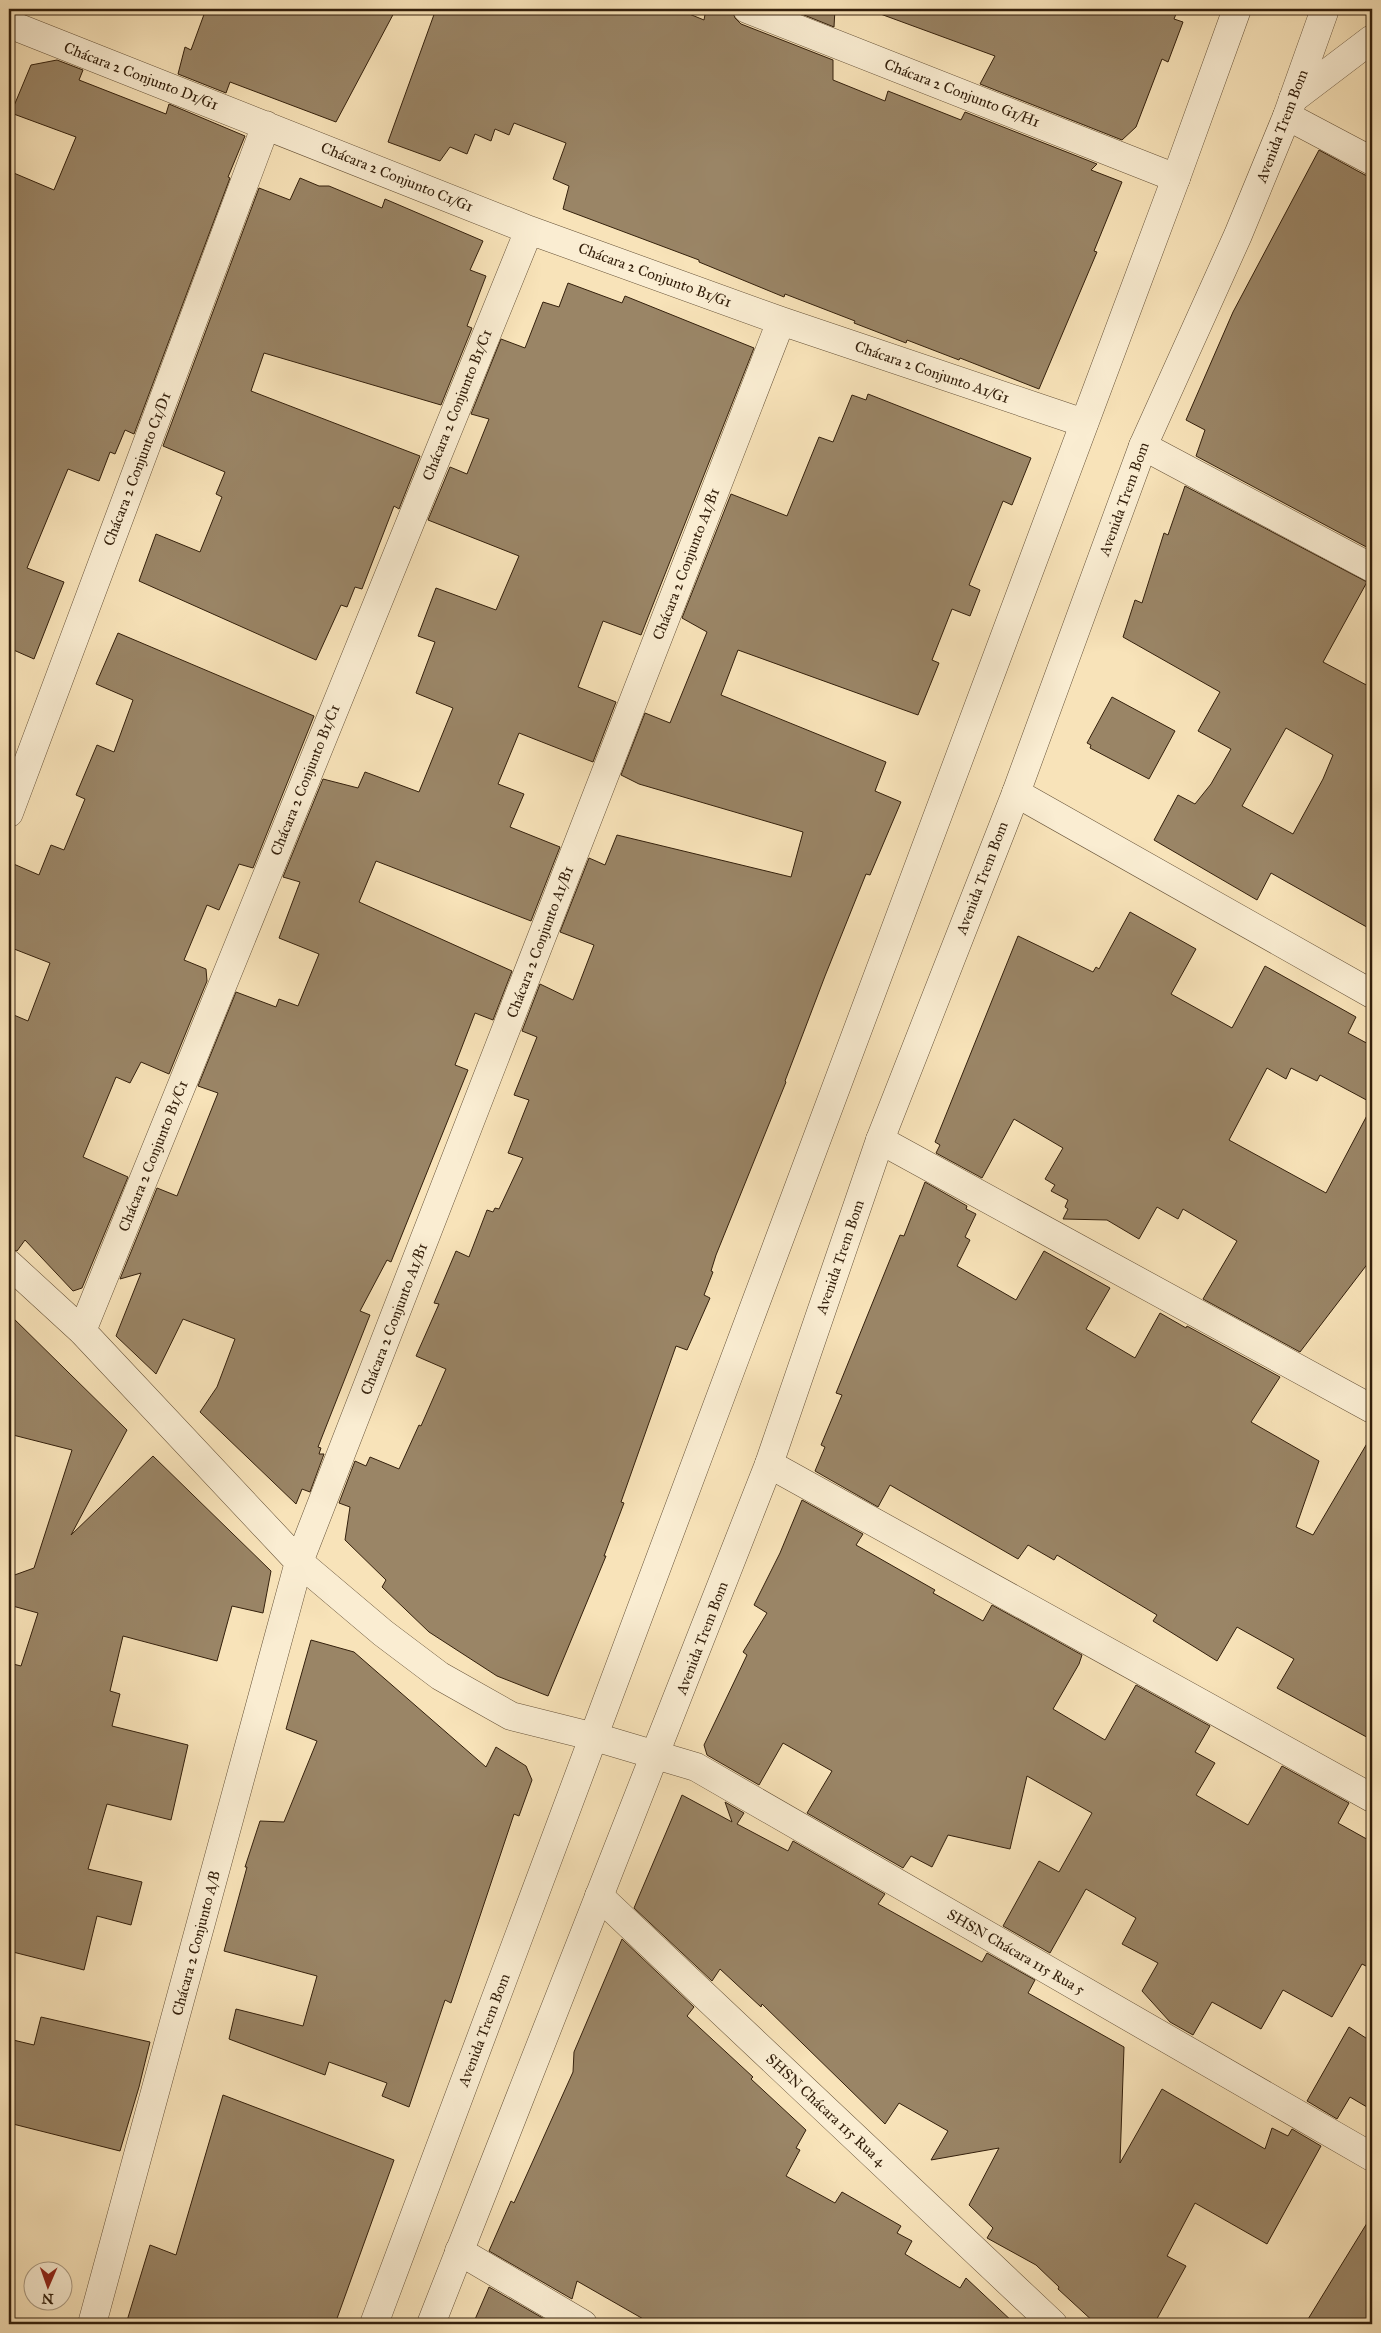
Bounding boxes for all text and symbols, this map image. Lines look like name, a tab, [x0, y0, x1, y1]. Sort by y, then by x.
street label: Chácara 2 Conjunto D1/G1	[61, 38, 221, 114]
street label: Chácara 2 Conjunto G1/H1	[882, 55, 1042, 131]
street label: Avenida Trem Bom	[1252, 67, 1312, 186]
street label: Chácara 2 Conjunto C1/G1	[318, 138, 476, 216]
street label: Chácara 2 Conjunto B1/G1	[576, 239, 734, 311]
street label: Chácara 2 Conjunto B1/C1	[418, 327, 496, 483]
street label: Chácara 2 Conjunto A1/G1	[852, 337, 1012, 407]
street label: Chácara 2 Conjunto C1/D1	[99, 390, 175, 548]
street label: Avenida Trem Bom	[1095, 439, 1153, 559]
street label: Chácara 2 Conjunto A1/B1	[649, 485, 723, 642]
street label: Chácara 2 Conjunto B1/C1	[266, 702, 344, 858]
street label: Avenida Trem Bom	[952, 819, 1012, 938]
street label: Chácara 2 Conjunto A1/B1	[503, 863, 577, 1020]
street label: Chácara 2 Conjunto B1/C1	[114, 1078, 192, 1234]
street label: Avenida Trem Bom	[812, 1197, 868, 1317]
street label: Chácara 2 Conjunto A1/B1	[357, 1240, 431, 1397]
street label: Avenida Trem Bom	[672, 1579, 732, 1698]
street label: Chácara 2 Conjunto A/B	[168, 1869, 224, 2017]
street label: SHSN Chácara 115 Rua 5	[944, 1905, 1088, 1999]
street label: Avenida Trem Bom	[454, 1971, 514, 2090]
street label: SHSN Chácara 115 Rua 4	[762, 2050, 890, 2171]
north arrow	[22, 2260, 72, 2310]
text: N	[41, 2290, 54, 2307]

